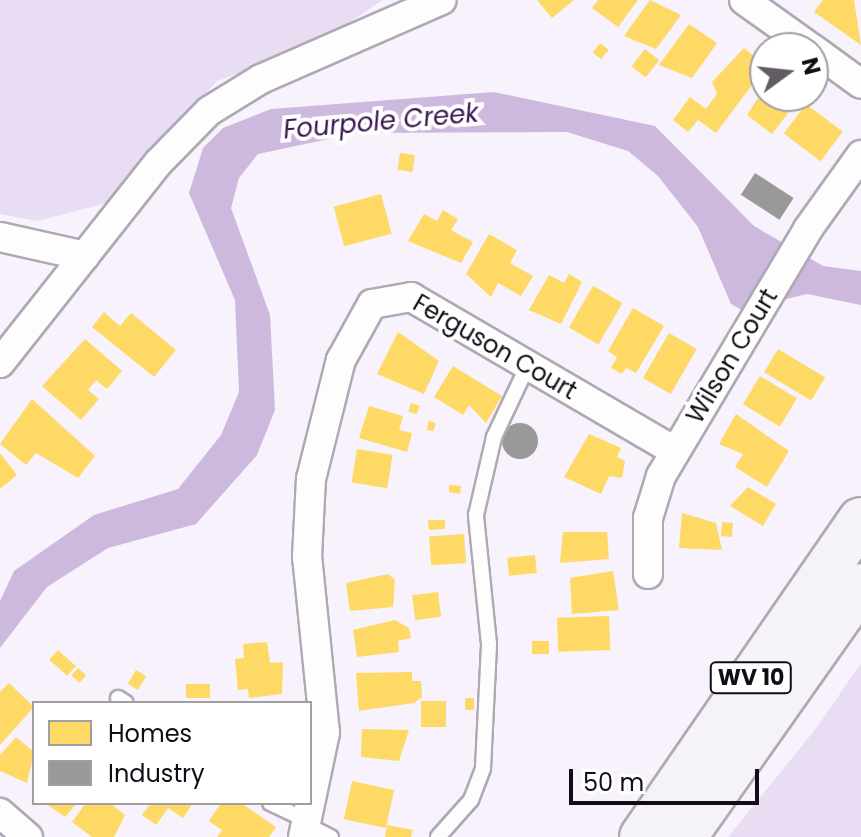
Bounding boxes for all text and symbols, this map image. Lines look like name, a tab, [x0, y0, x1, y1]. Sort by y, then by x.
north arrow	[749, 32, 829, 112]
text: N	[794, 54, 828, 78]
water label: Fourpole Creek	[282, 98, 480, 146]
street label: Wilson Court	[681, 284, 783, 428]
street label: Ferguson Court	[408, 289, 582, 405]
road number: WV 10	[709, 660, 793, 696]
legend	[32, 701, 312, 805]
text: Homes	[108, 717, 192, 750]
scale bar	[573, 753, 763, 803]
text: Industry	[108, 757, 205, 790]
text: 50 m	[583, 766, 644, 799]

